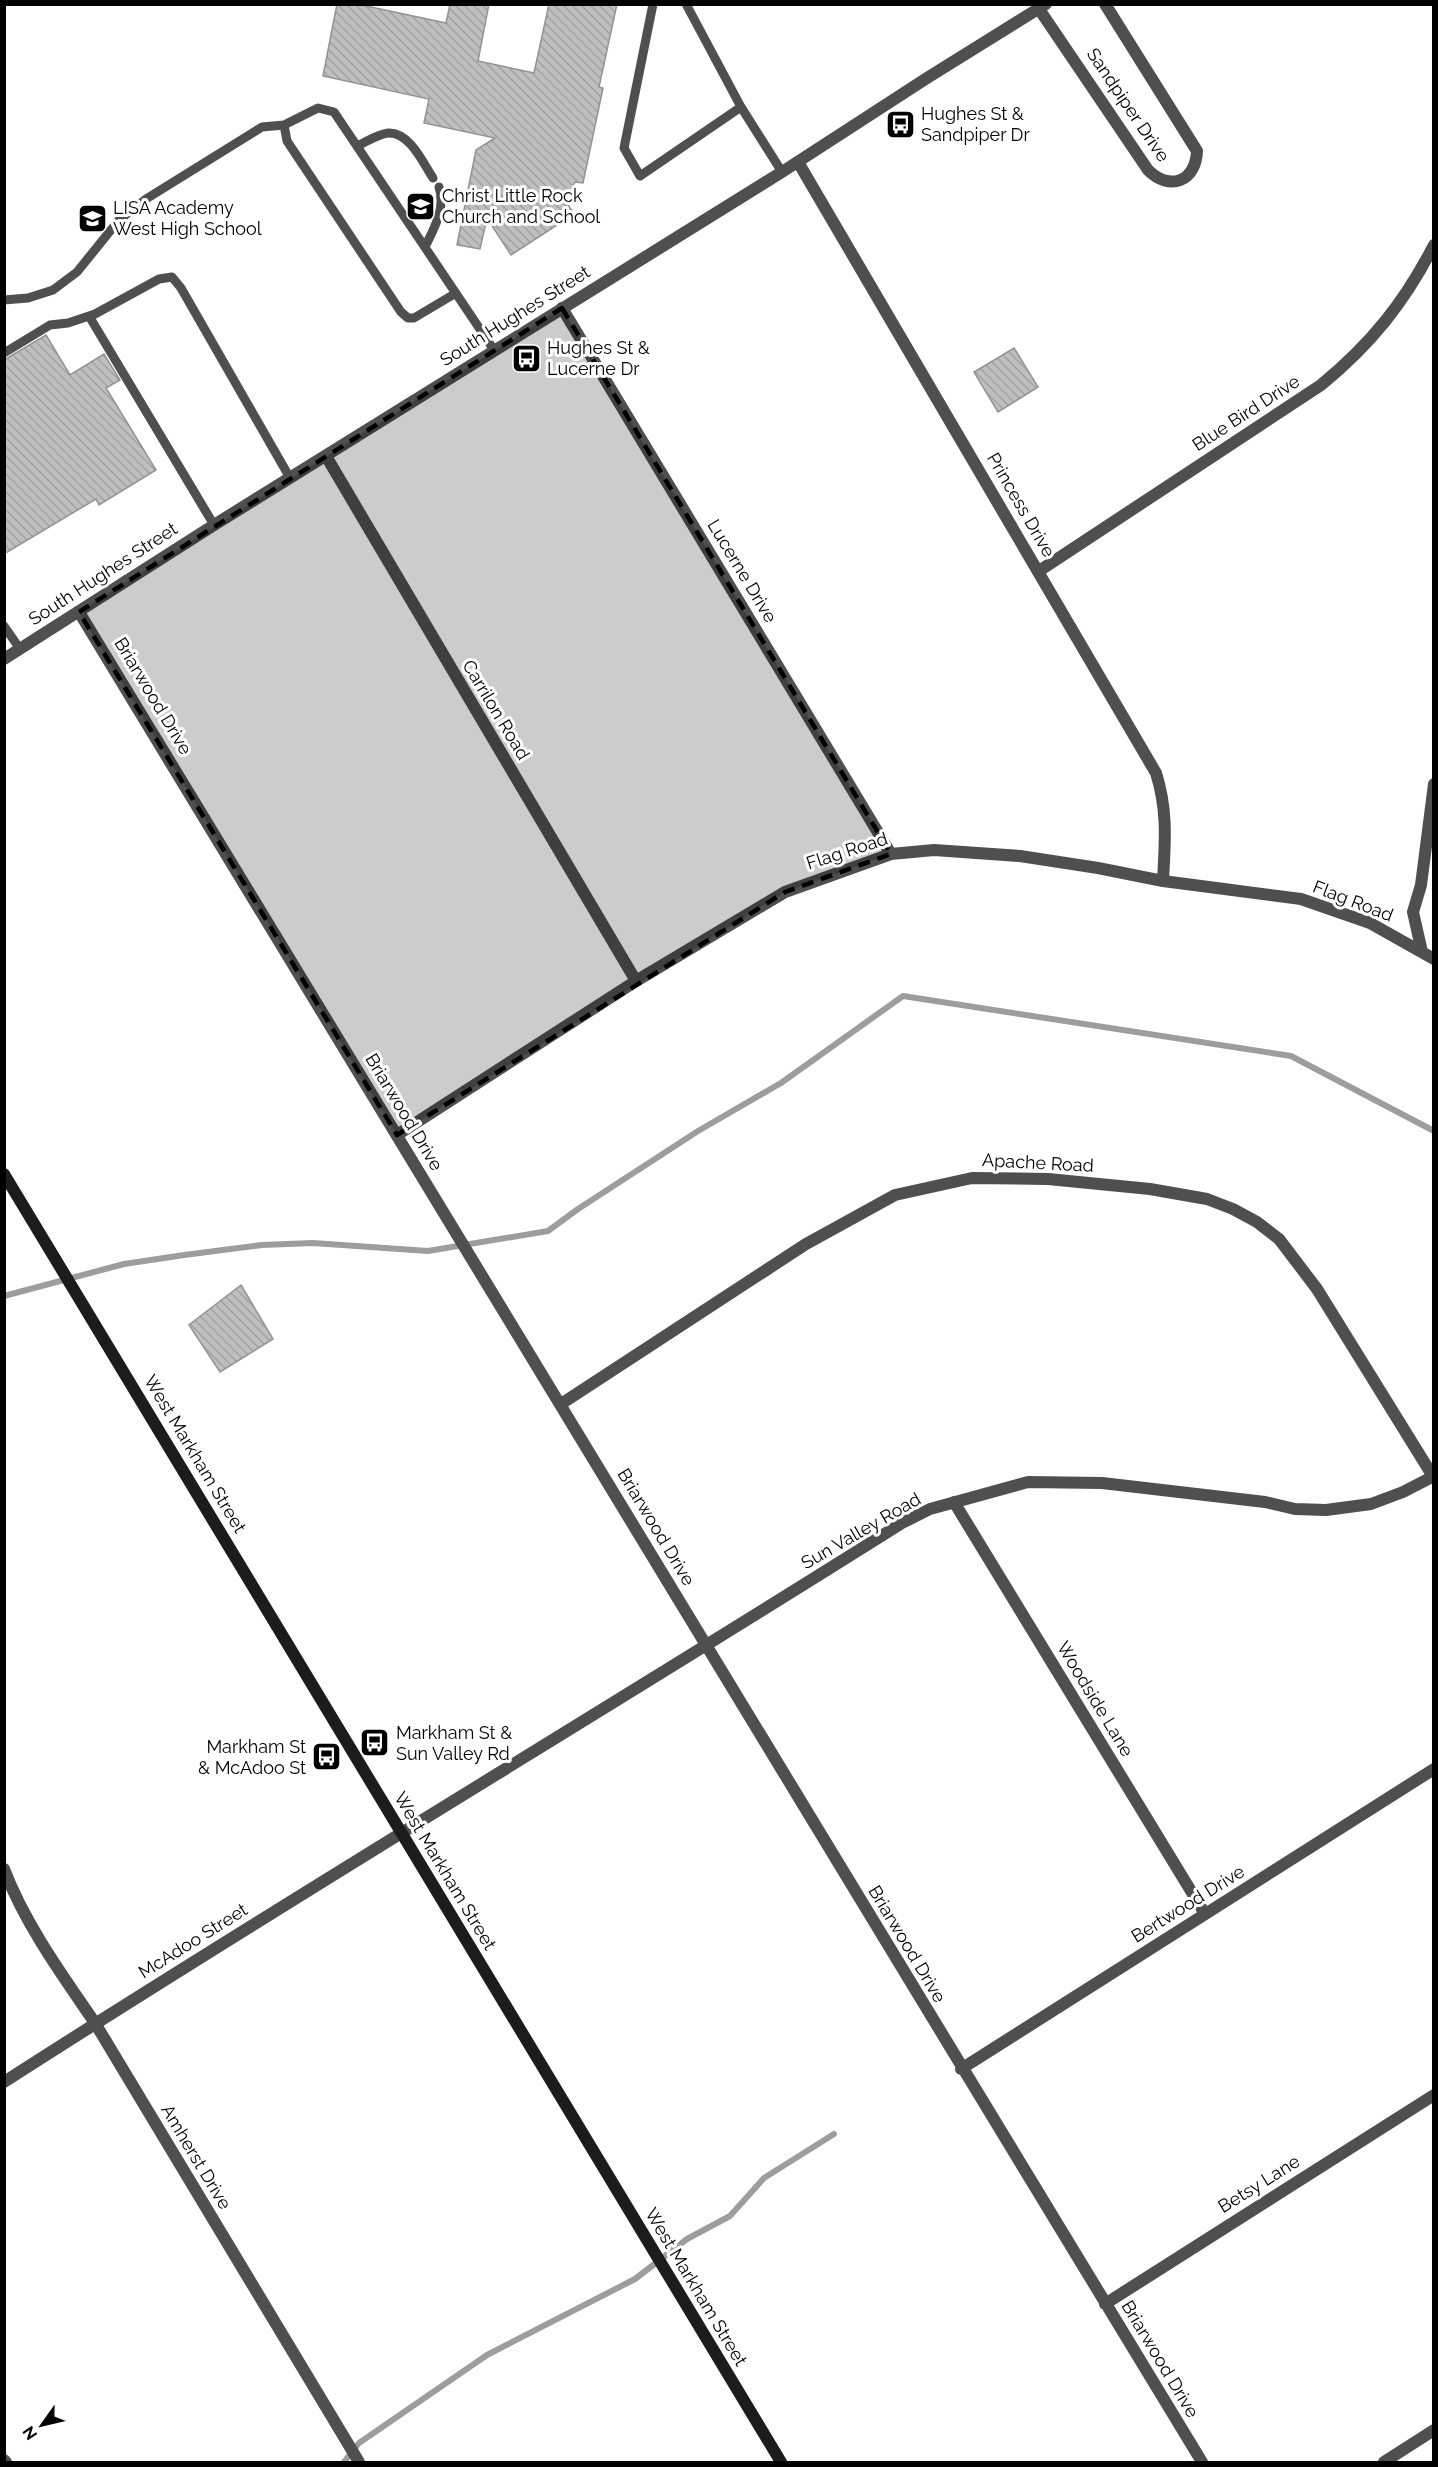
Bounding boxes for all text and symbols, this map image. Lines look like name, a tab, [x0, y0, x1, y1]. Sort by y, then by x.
street label: Sandpiper Drive	[1083, 44, 1174, 166]
place label: Hughes St & Sandpiper Dr	[921, 103, 1030, 145]
bus stop icon: Hughes St & Sandpiper Dr	[884, 108, 916, 140]
place label: Christ Little Rock Church and School	[442, 185, 600, 227]
school or university icon: Christ Little Rock Church and School	[405, 190, 437, 222]
place label: LISA Academy West High School	[113, 197, 262, 239]
school or university icon: LISA Academy West High School	[76, 202, 108, 234]
street label: South Hughes Street	[436, 261, 594, 370]
place label: Hughes St & Lucerne Dr	[547, 337, 650, 379]
bus stop icon: Hughes St & Lucerne Dr	[510, 342, 542, 374]
street label: Blue Bird Drive	[1188, 370, 1304, 455]
street label: Princess Drive	[983, 449, 1060, 561]
street label: Lucerne Drive	[703, 515, 782, 626]
street label: South Hughes Street	[25, 518, 181, 629]
street label: Briarwood Drive	[110, 633, 197, 758]
street label: Carrilon Road	[458, 656, 534, 763]
street label: Flag Road	[804, 828, 890, 874]
street label: Flag Road	[1310, 876, 1396, 925]
street label: Briarwood Drive	[361, 1049, 448, 1174]
street label: Apache Road	[982, 1149, 1094, 1176]
street label: West Markham Street	[140, 1371, 251, 1536]
street label: Briarwood Drive	[613, 1464, 700, 1589]
street label: Sun Valley Road	[797, 1488, 924, 1573]
street label: Woodside Lane	[1053, 1637, 1138, 1760]
place label: Markham St & Sun Valley Rd	[396, 1722, 512, 1764]
bus stop icon: Markham St & Sun Valley Rd	[359, 1727, 391, 1759]
place label: Markham St & McAdoo St	[198, 1736, 306, 1778]
bus stop icon: Markham St & McAdoo St	[311, 1741, 343, 1773]
street label: West Markham Street	[390, 1788, 501, 1953]
street label: Bertwood Drive	[1127, 1860, 1249, 1947]
street label: Briarwood Drive	[864, 1881, 951, 2006]
street label: McAdoo Street	[134, 1899, 251, 1982]
street label: Amherst Drive	[157, 2101, 236, 2213]
street label: Betsy Lane	[1214, 2150, 1304, 2217]
street label: West Markham Street	[641, 2204, 752, 2369]
street label: Briarwood Drive	[1117, 2296, 1204, 2421]
north arrow	[12, 2395, 72, 2455]
text: N	[19, 2423, 41, 2443]

